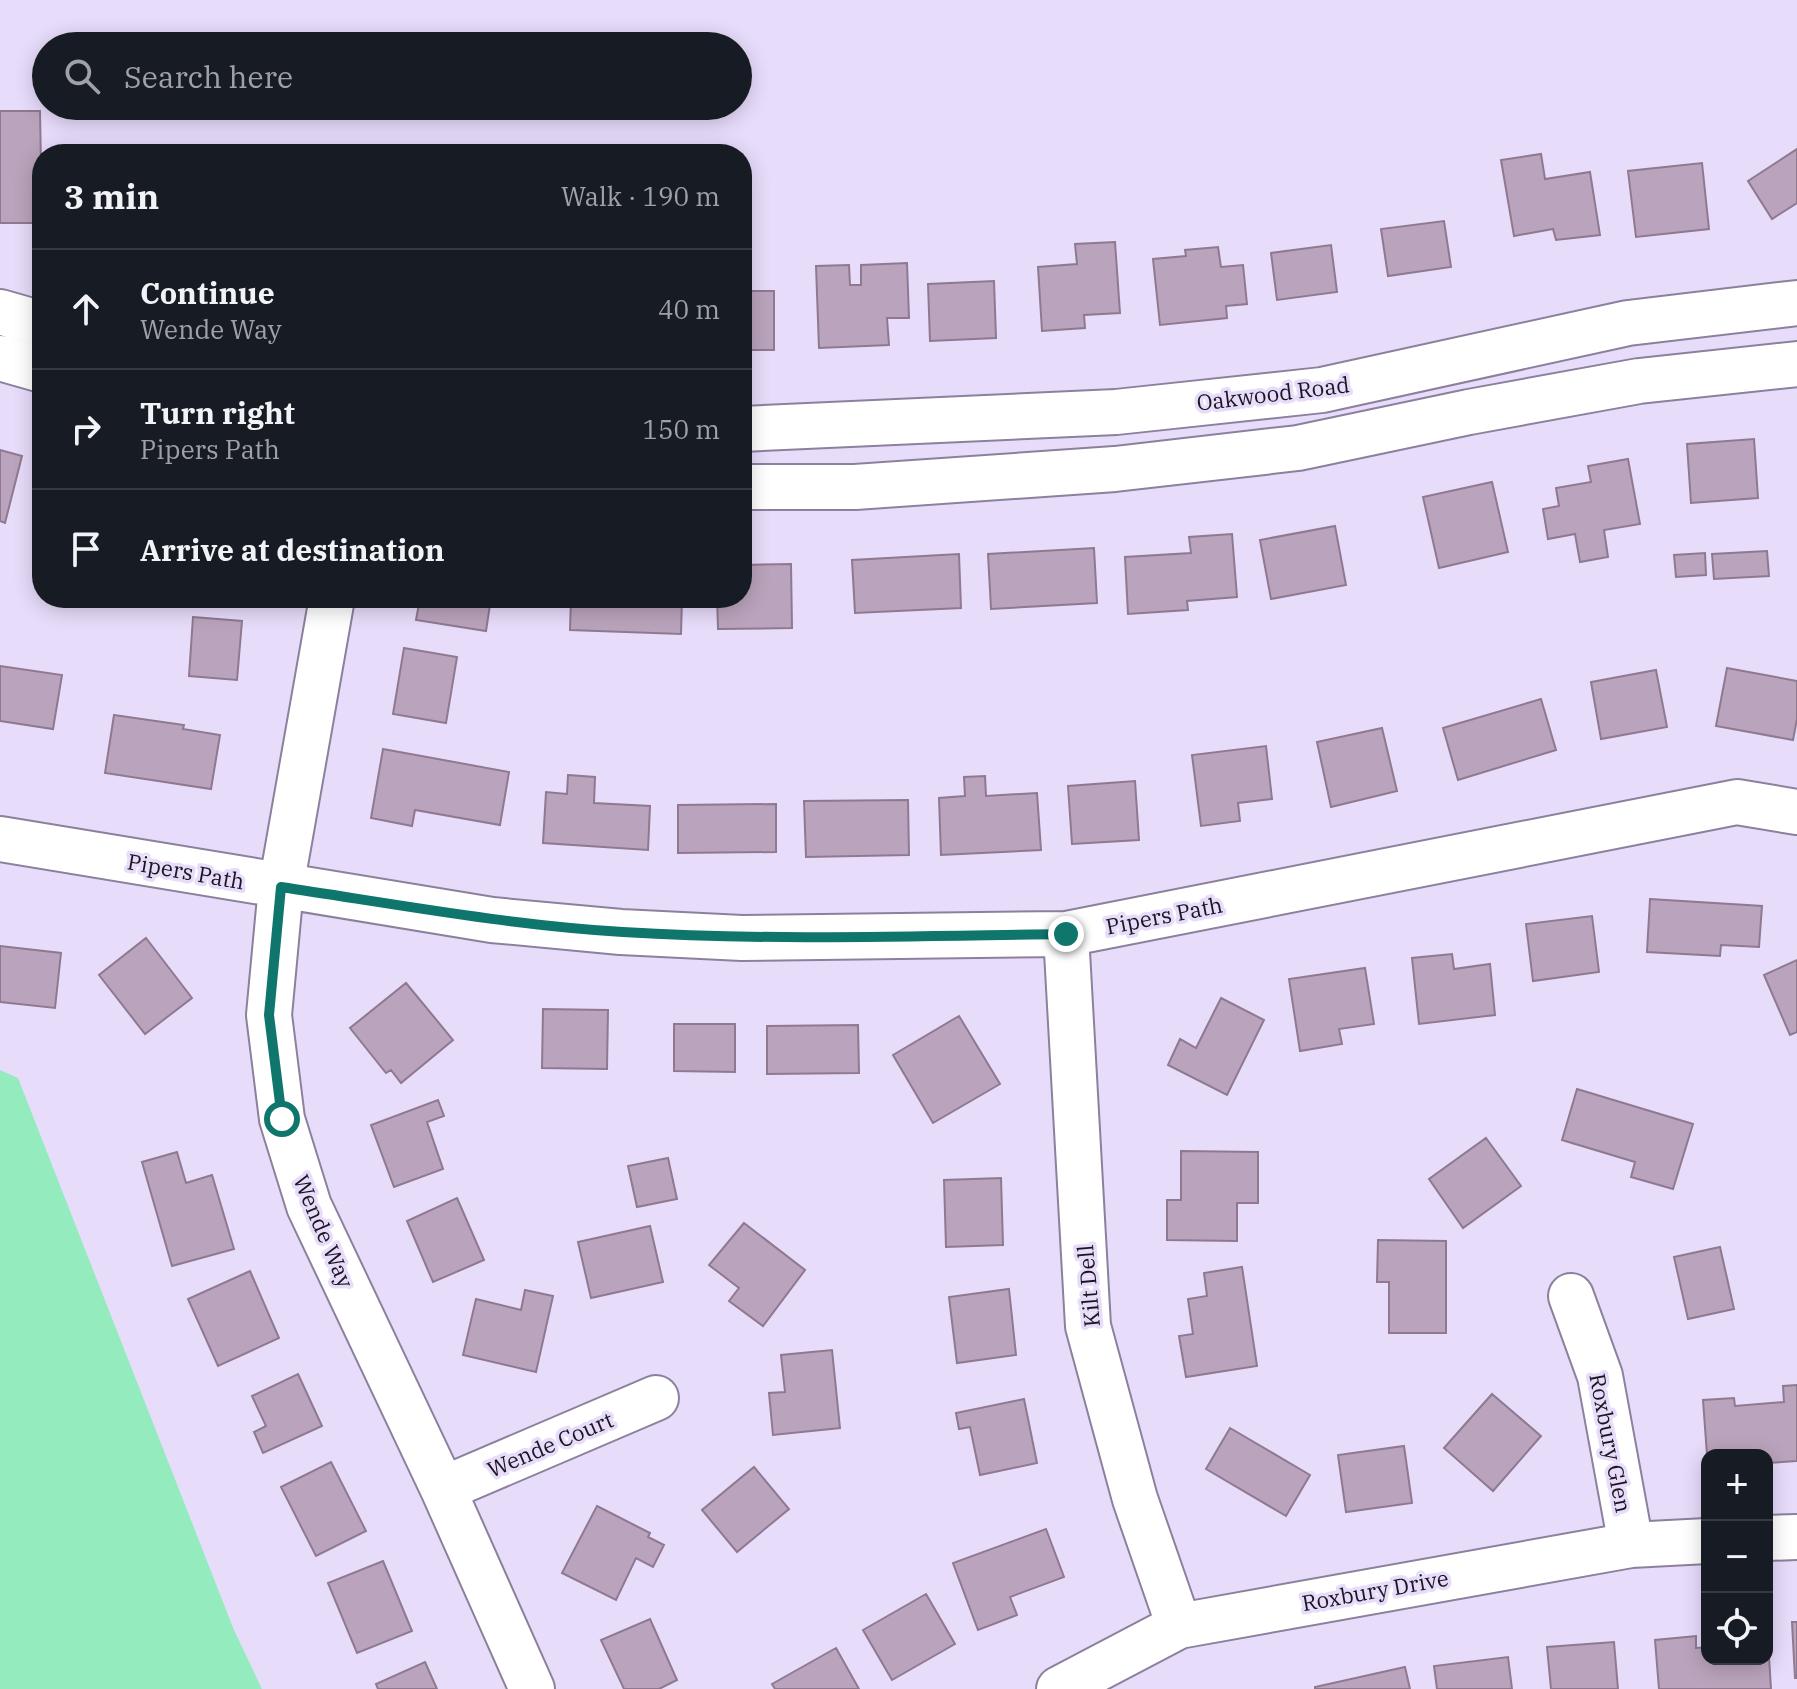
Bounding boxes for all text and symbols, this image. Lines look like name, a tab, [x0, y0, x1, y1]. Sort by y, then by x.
search box	[32, 32, 752, 120]
icon: search	[60, 54, 104, 98]
text: Search here	[124, 57, 293, 96]
text: 3 min	[64, 174, 159, 218]
text: Walk · 190 m	[561, 179, 720, 213]
text: Continue	[140, 273, 275, 312]
icon: ahead	[64, 287, 108, 331]
text: 40 m	[658, 292, 720, 326]
text: Wende Way	[140, 312, 282, 346]
street label: Oakwood Road	[1195, 369, 1351, 417]
text: Turn right	[140, 393, 295, 432]
icon: right	[64, 407, 108, 451]
text: 150 m	[642, 412, 720, 446]
text: Pipers Path	[140, 432, 280, 466]
icon: arrive	[64, 527, 108, 571]
text: Arrive at destination	[140, 530, 445, 569]
street label: Pipers Path	[125, 846, 247, 896]
street label: Pipers Path	[1103, 889, 1225, 941]
route end	[1048, 916, 1084, 952]
route start	[264, 1101, 300, 1137]
street label: Wende Way	[287, 1170, 361, 1292]
street label: Kilt Dell	[1070, 1244, 1106, 1328]
street label: Roxbury Glen	[1583, 1371, 1639, 1515]
street label: Wende Court	[483, 1404, 618, 1484]
map controls	[1701, 1449, 1773, 1665]
button: +	[1701, 1449, 1773, 1521]
button: −	[1701, 1521, 1773, 1593]
street label: Roxbury Drive	[1299, 1563, 1451, 1617]
button: locate	[1701, 1593, 1773, 1665]

